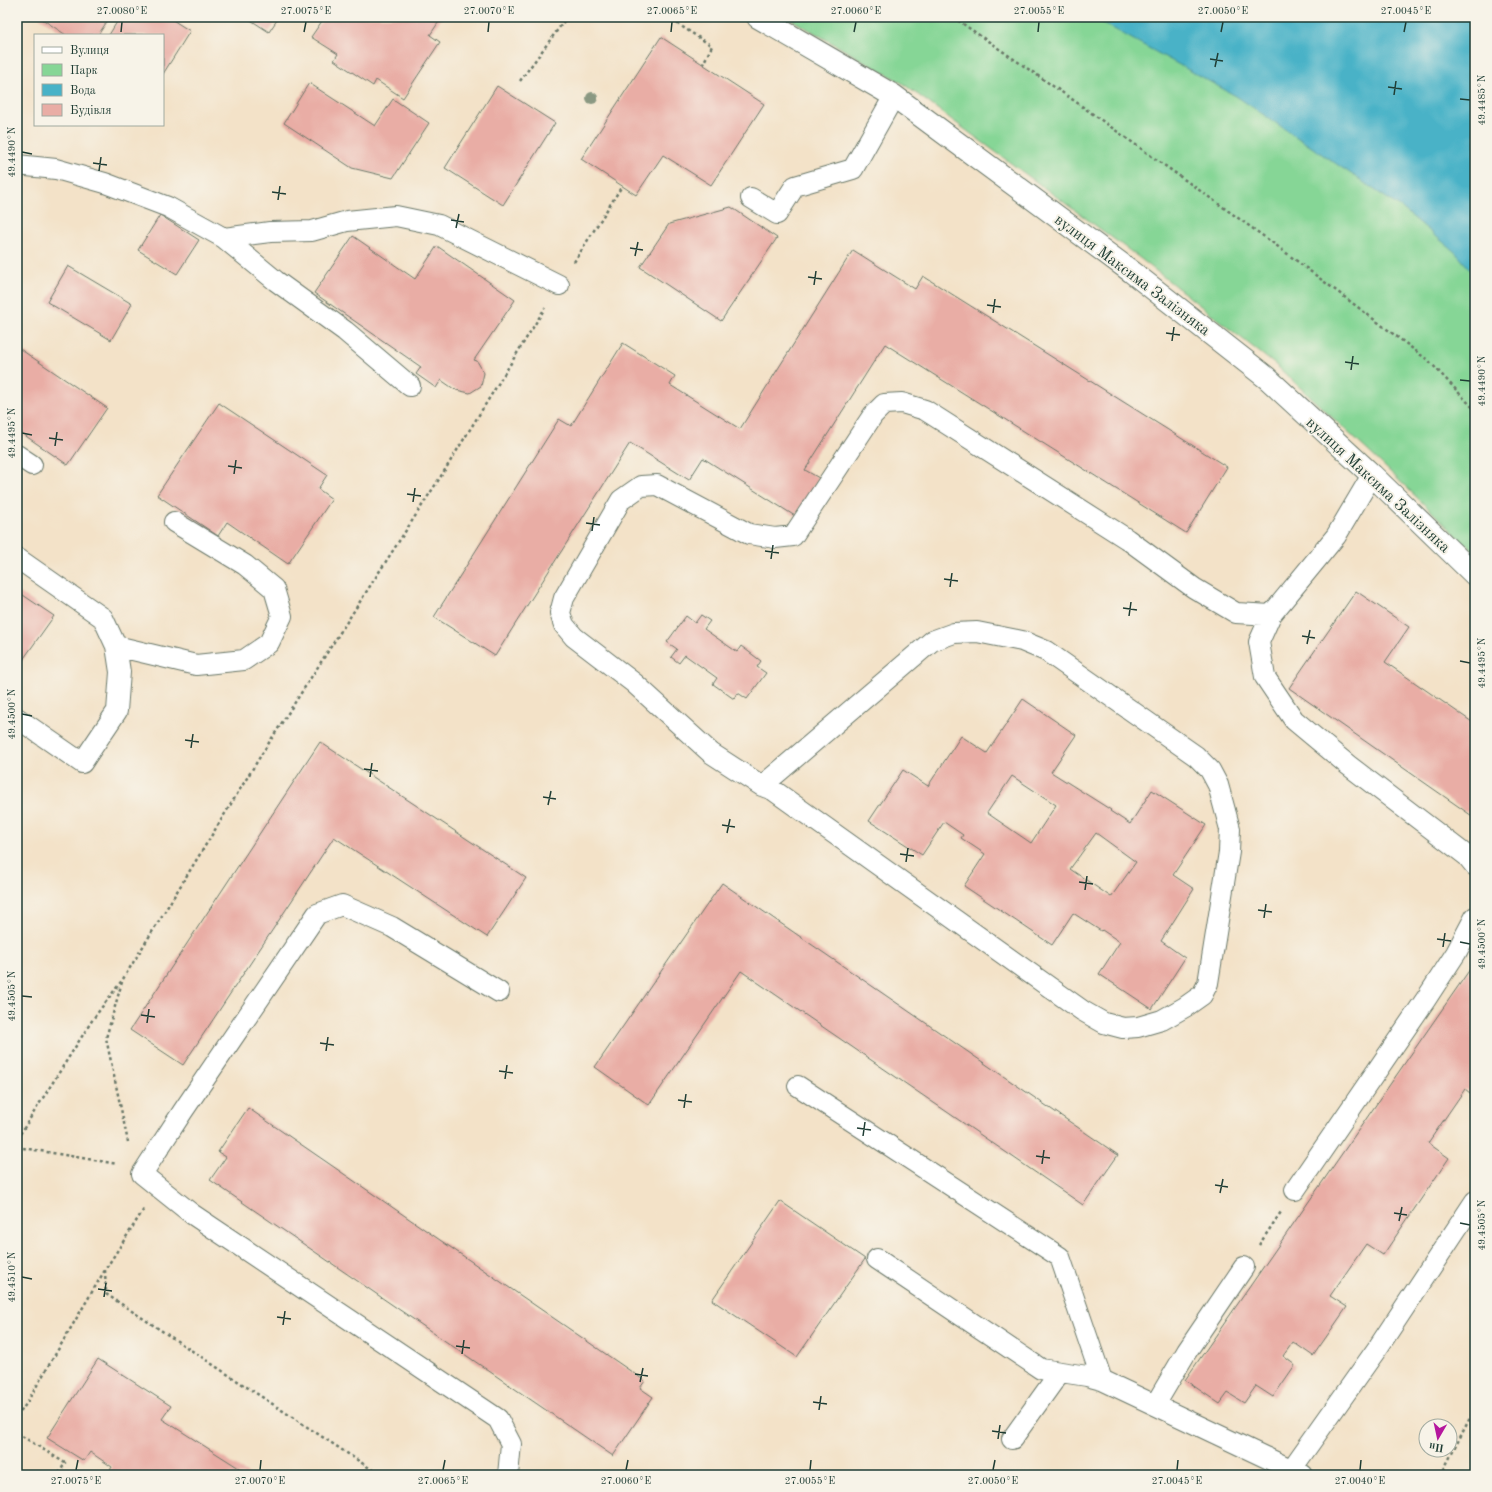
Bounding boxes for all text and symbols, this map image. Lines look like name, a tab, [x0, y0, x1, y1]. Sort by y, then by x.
text: 27.0080°E	[97, 6, 147, 16]
text: 27.0075°E	[281, 6, 331, 16]
text: 27.0070°E	[464, 6, 514, 16]
text: 27.0065°E	[647, 6, 697, 16]
text: 27.0060°E	[831, 6, 881, 16]
text: 27.0055°E	[1014, 6, 1064, 16]
text: 27.0050°E	[1198, 6, 1248, 16]
text: 27.0045°E	[1381, 6, 1431, 16]
legend	[34, 34, 164, 126]
text: Вулиця	[70, 45, 109, 57]
text: Парк	[70, 65, 98, 77]
text: 49.4485°N	[1477, 74, 1487, 126]
text: Вода	[70, 85, 96, 97]
text: Будівля	[70, 104, 112, 117]
text: 49.4490°N	[7, 126, 17, 178]
street label: вулиця Максима Залізняка	[1051, 212, 1213, 339]
text: 49.4490°N	[1477, 355, 1487, 407]
text: 49.4495°N	[7, 407, 17, 459]
street label: вулиця Максима Залізняка	[1303, 415, 1453, 556]
text: 49.4495°N	[1477, 637, 1487, 689]
text: 49.4500°N	[7, 688, 17, 740]
text: 49.4500°N	[1477, 918, 1487, 970]
text: 49.4505°N	[7, 970, 17, 1022]
text: 49.4505°N	[1477, 1199, 1487, 1251]
text: 49.4510°N	[7, 1251, 17, 1303]
north arrow	[1418, 1418, 1458, 1458]
text: Пн	[1428, 1440, 1445, 1453]
text: 27.0075°E	[51, 1476, 101, 1486]
text: 27.0070°E	[235, 1476, 285, 1486]
text: 27.0065°E	[418, 1476, 468, 1486]
text: 27.0060°E	[601, 1476, 651, 1486]
text: 27.0055°E	[785, 1476, 835, 1486]
text: 27.0050°E	[968, 1476, 1018, 1486]
text: 27.0045°E	[1152, 1476, 1202, 1486]
text: 27.0040°E	[1335, 1476, 1385, 1486]

